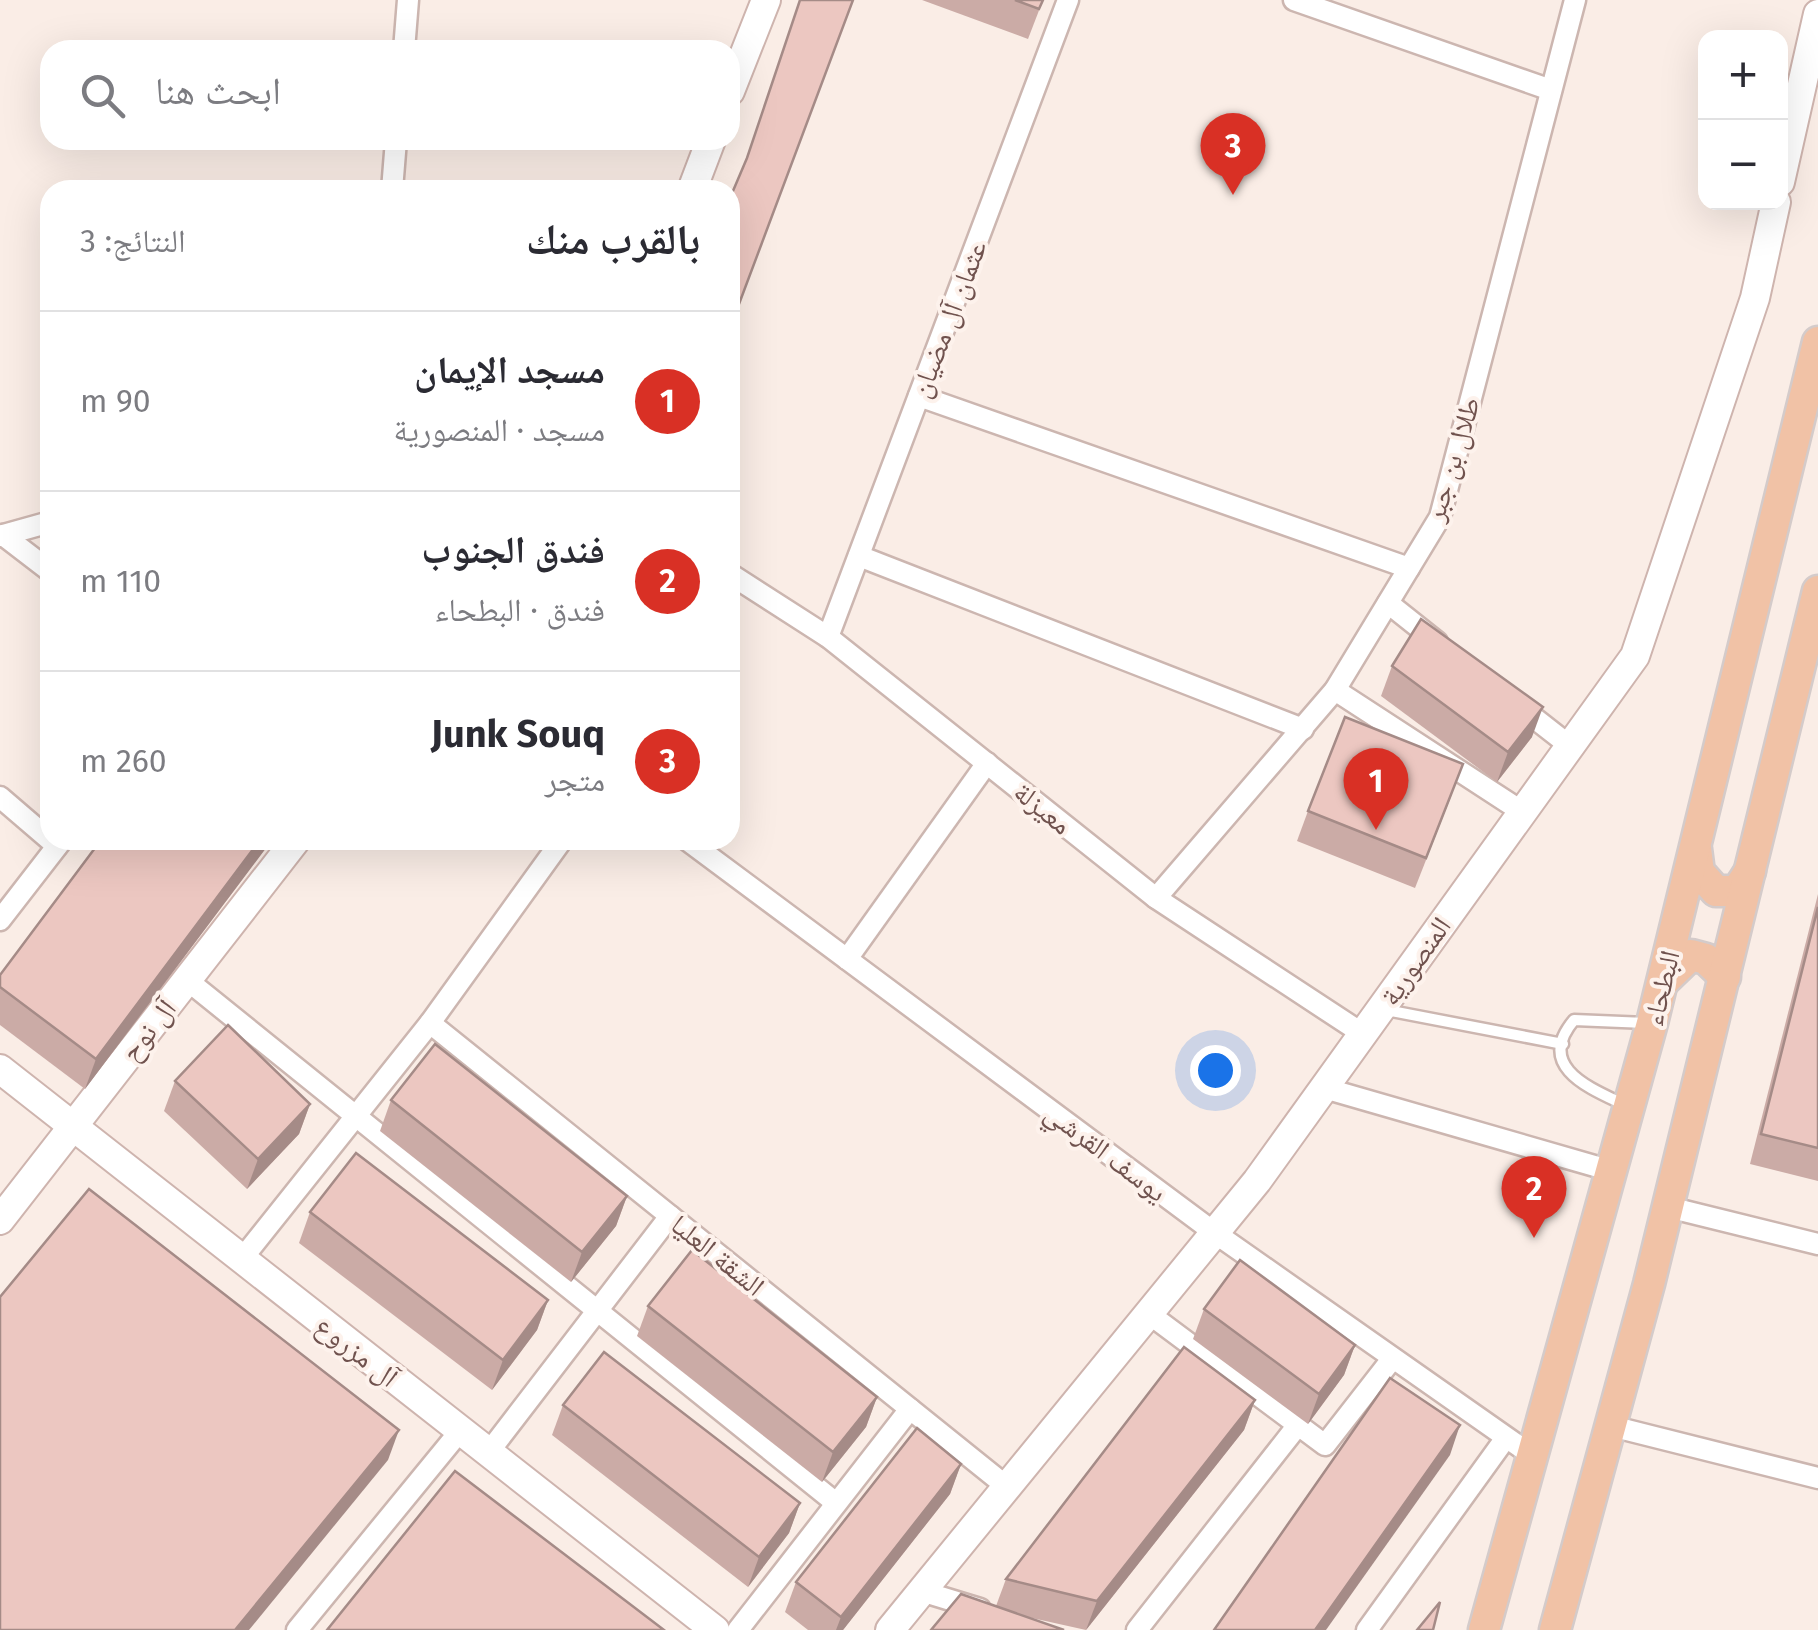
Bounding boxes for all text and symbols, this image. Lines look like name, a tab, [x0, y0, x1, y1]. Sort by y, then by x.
map controls	[1698, 30, 1788, 210]
button: +	[1698, 30, 1788, 120]
search box	[40, 40, 740, 150]
icon: search	[75, 68, 130, 123]
text: ابحث هنا	[155, 68, 281, 114]
pin: 3	[1200, 112, 1266, 195]
button: −	[1698, 120, 1788, 210]
text: بالقرب منك	[526, 215, 700, 265]
text: النتائج: 3	[80, 222, 186, 260]
street label: عثمان آل مضيان	[903, 236, 994, 402]
text: مسجد الإيمان	[414, 347, 605, 393]
text: 90 m	[80, 382, 151, 420]
text: 1	[660, 382, 675, 420]
street label: طلال بن جبر	[1418, 393, 1488, 527]
text: مسجد · المنصورية	[393, 411, 605, 449]
text: فندق الجنوب	[421, 527, 605, 573]
text: 110 m	[80, 562, 161, 600]
text: 2	[659, 562, 676, 600]
text: فندق · البطحاء	[434, 591, 605, 629]
text: Junk Souq	[431, 711, 605, 757]
text: 260 m	[80, 742, 167, 780]
text: 3	[659, 742, 676, 780]
pin: 1	[1344, 748, 1408, 830]
text: متجر	[545, 761, 605, 799]
street label: معيزلة	[1007, 775, 1078, 841]
street label: المنصورية	[1373, 911, 1458, 1012]
street label: البطحاء	[1636, 947, 1687, 1029]
street label: آل نوح	[114, 992, 184, 1068]
your location	[1190, 1045, 1241, 1096]
street label: يوسف القرشي	[1035, 1096, 1173, 1214]
pin: 2	[1502, 1156, 1566, 1238]
street label: الشقة العليا	[664, 1208, 771, 1303]
street label: آل مزروع	[308, 1309, 405, 1395]

